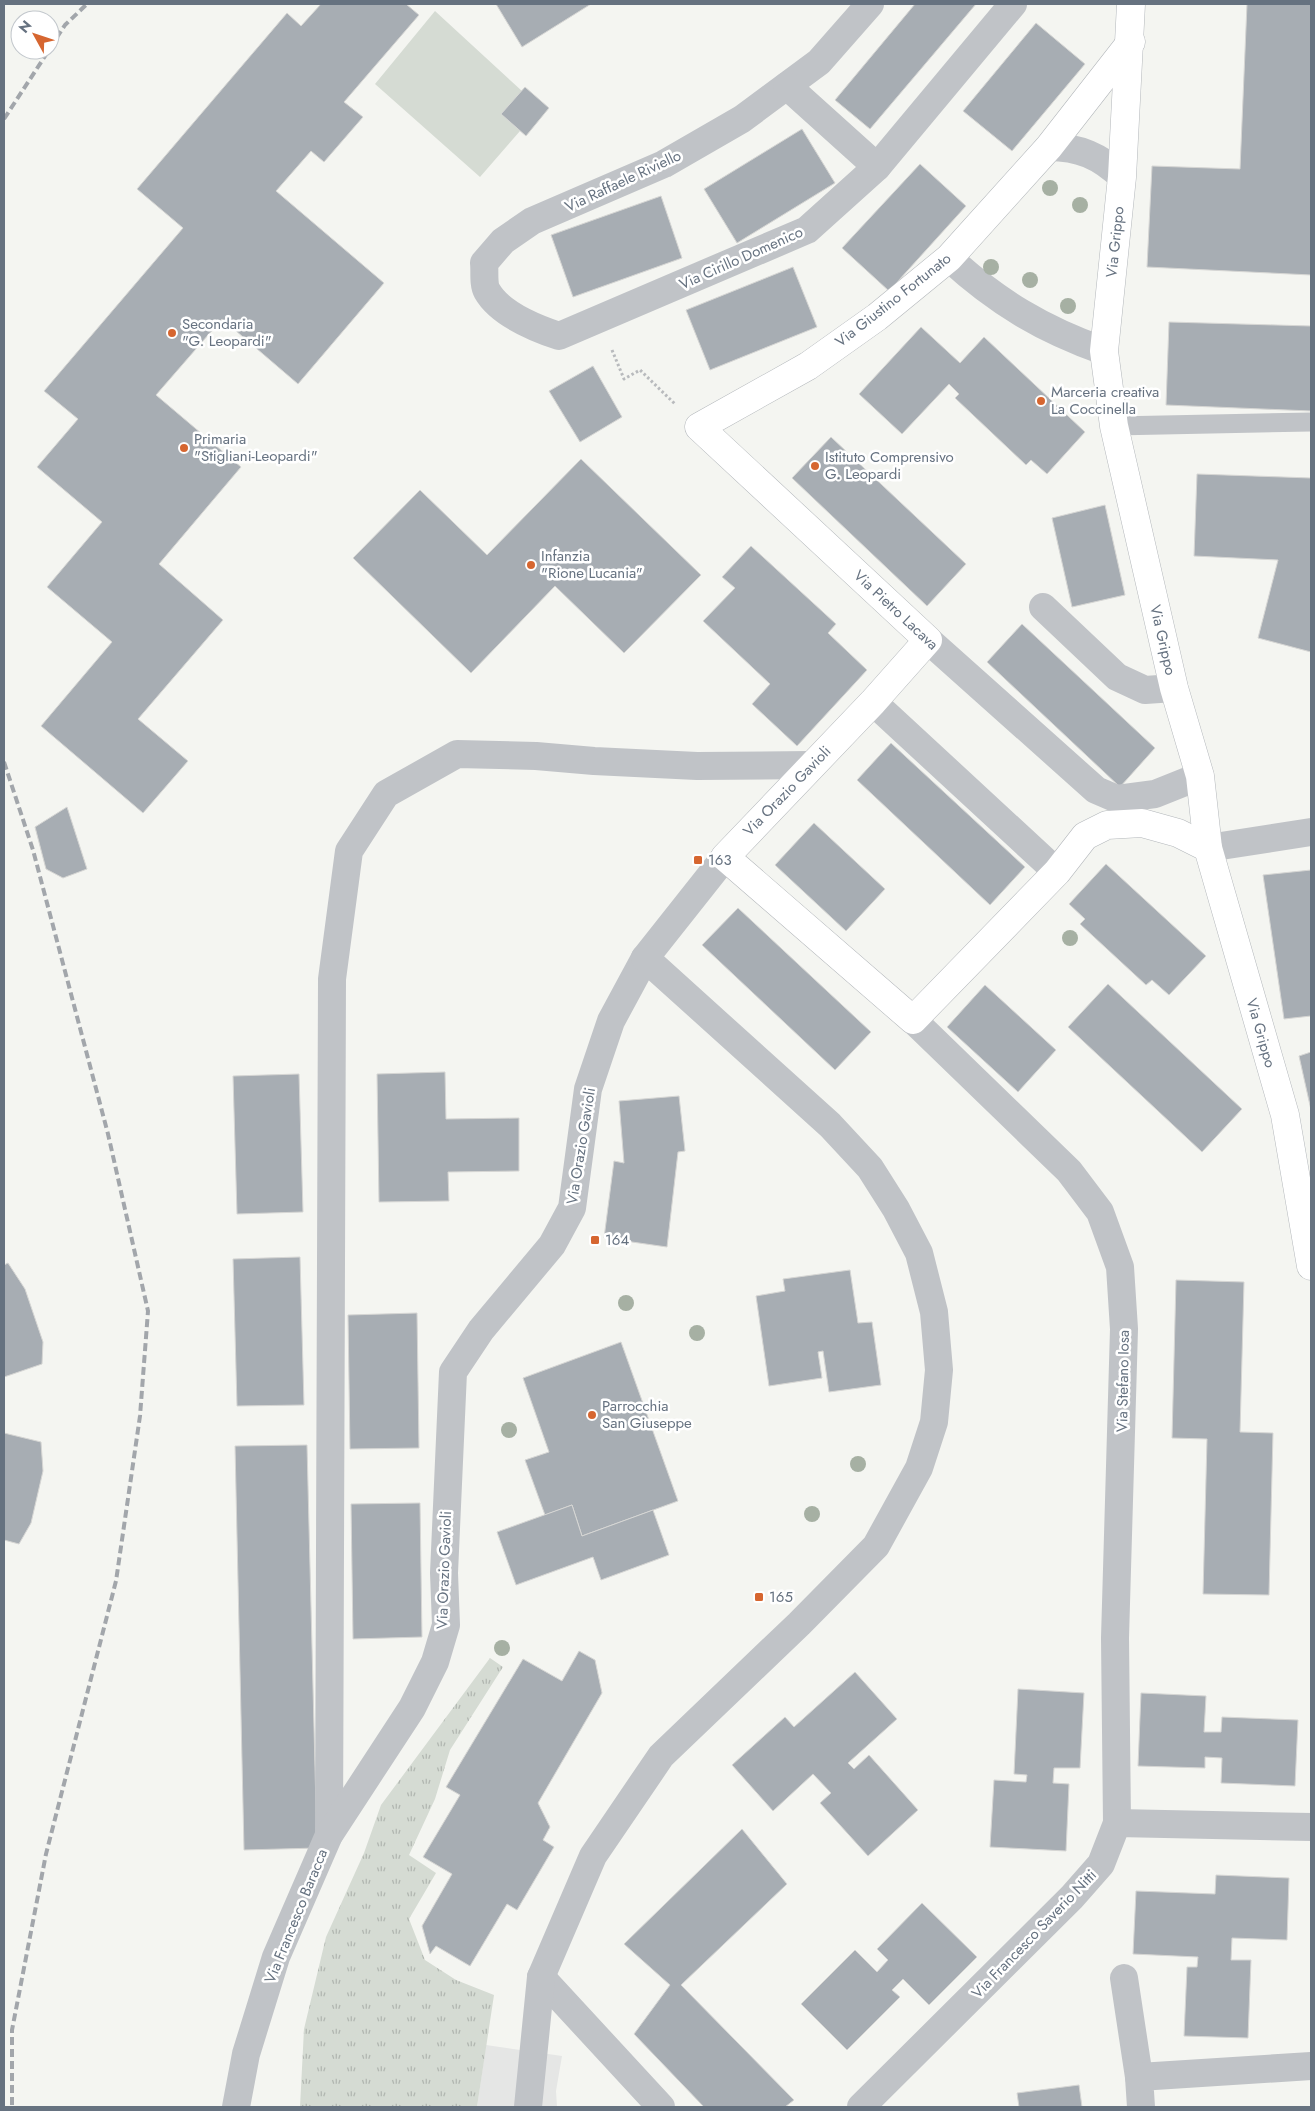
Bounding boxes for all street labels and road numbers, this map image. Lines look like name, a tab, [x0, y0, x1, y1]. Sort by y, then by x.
street label: Via Raffaele Riviello	[561, 144, 685, 218]
street label: Via Grippo	[1100, 205, 1130, 279]
street label: Via Cirillo Domenico	[676, 221, 806, 295]
street label: Via Giustino Fortunato	[830, 248, 956, 352]
street label: Via Pietro Lacava	[849, 565, 943, 655]
street label: Via Grippo	[1144, 603, 1182, 677]
street label: Via Orazio Gavioli	[738, 741, 836, 841]
street label: Via Grippo	[1241, 996, 1281, 1070]
street label: Via Orazio Gavioli	[561, 1086, 601, 1206]
street label: Via Stefano Iosa	[1111, 1330, 1135, 1432]
street label: Via Orazio Gavioli	[431, 1511, 457, 1629]
street label: Via Francesco Baracca	[259, 1845, 333, 1987]
street label: Via Francesco Saverio Nitti	[966, 1865, 1102, 2003]

